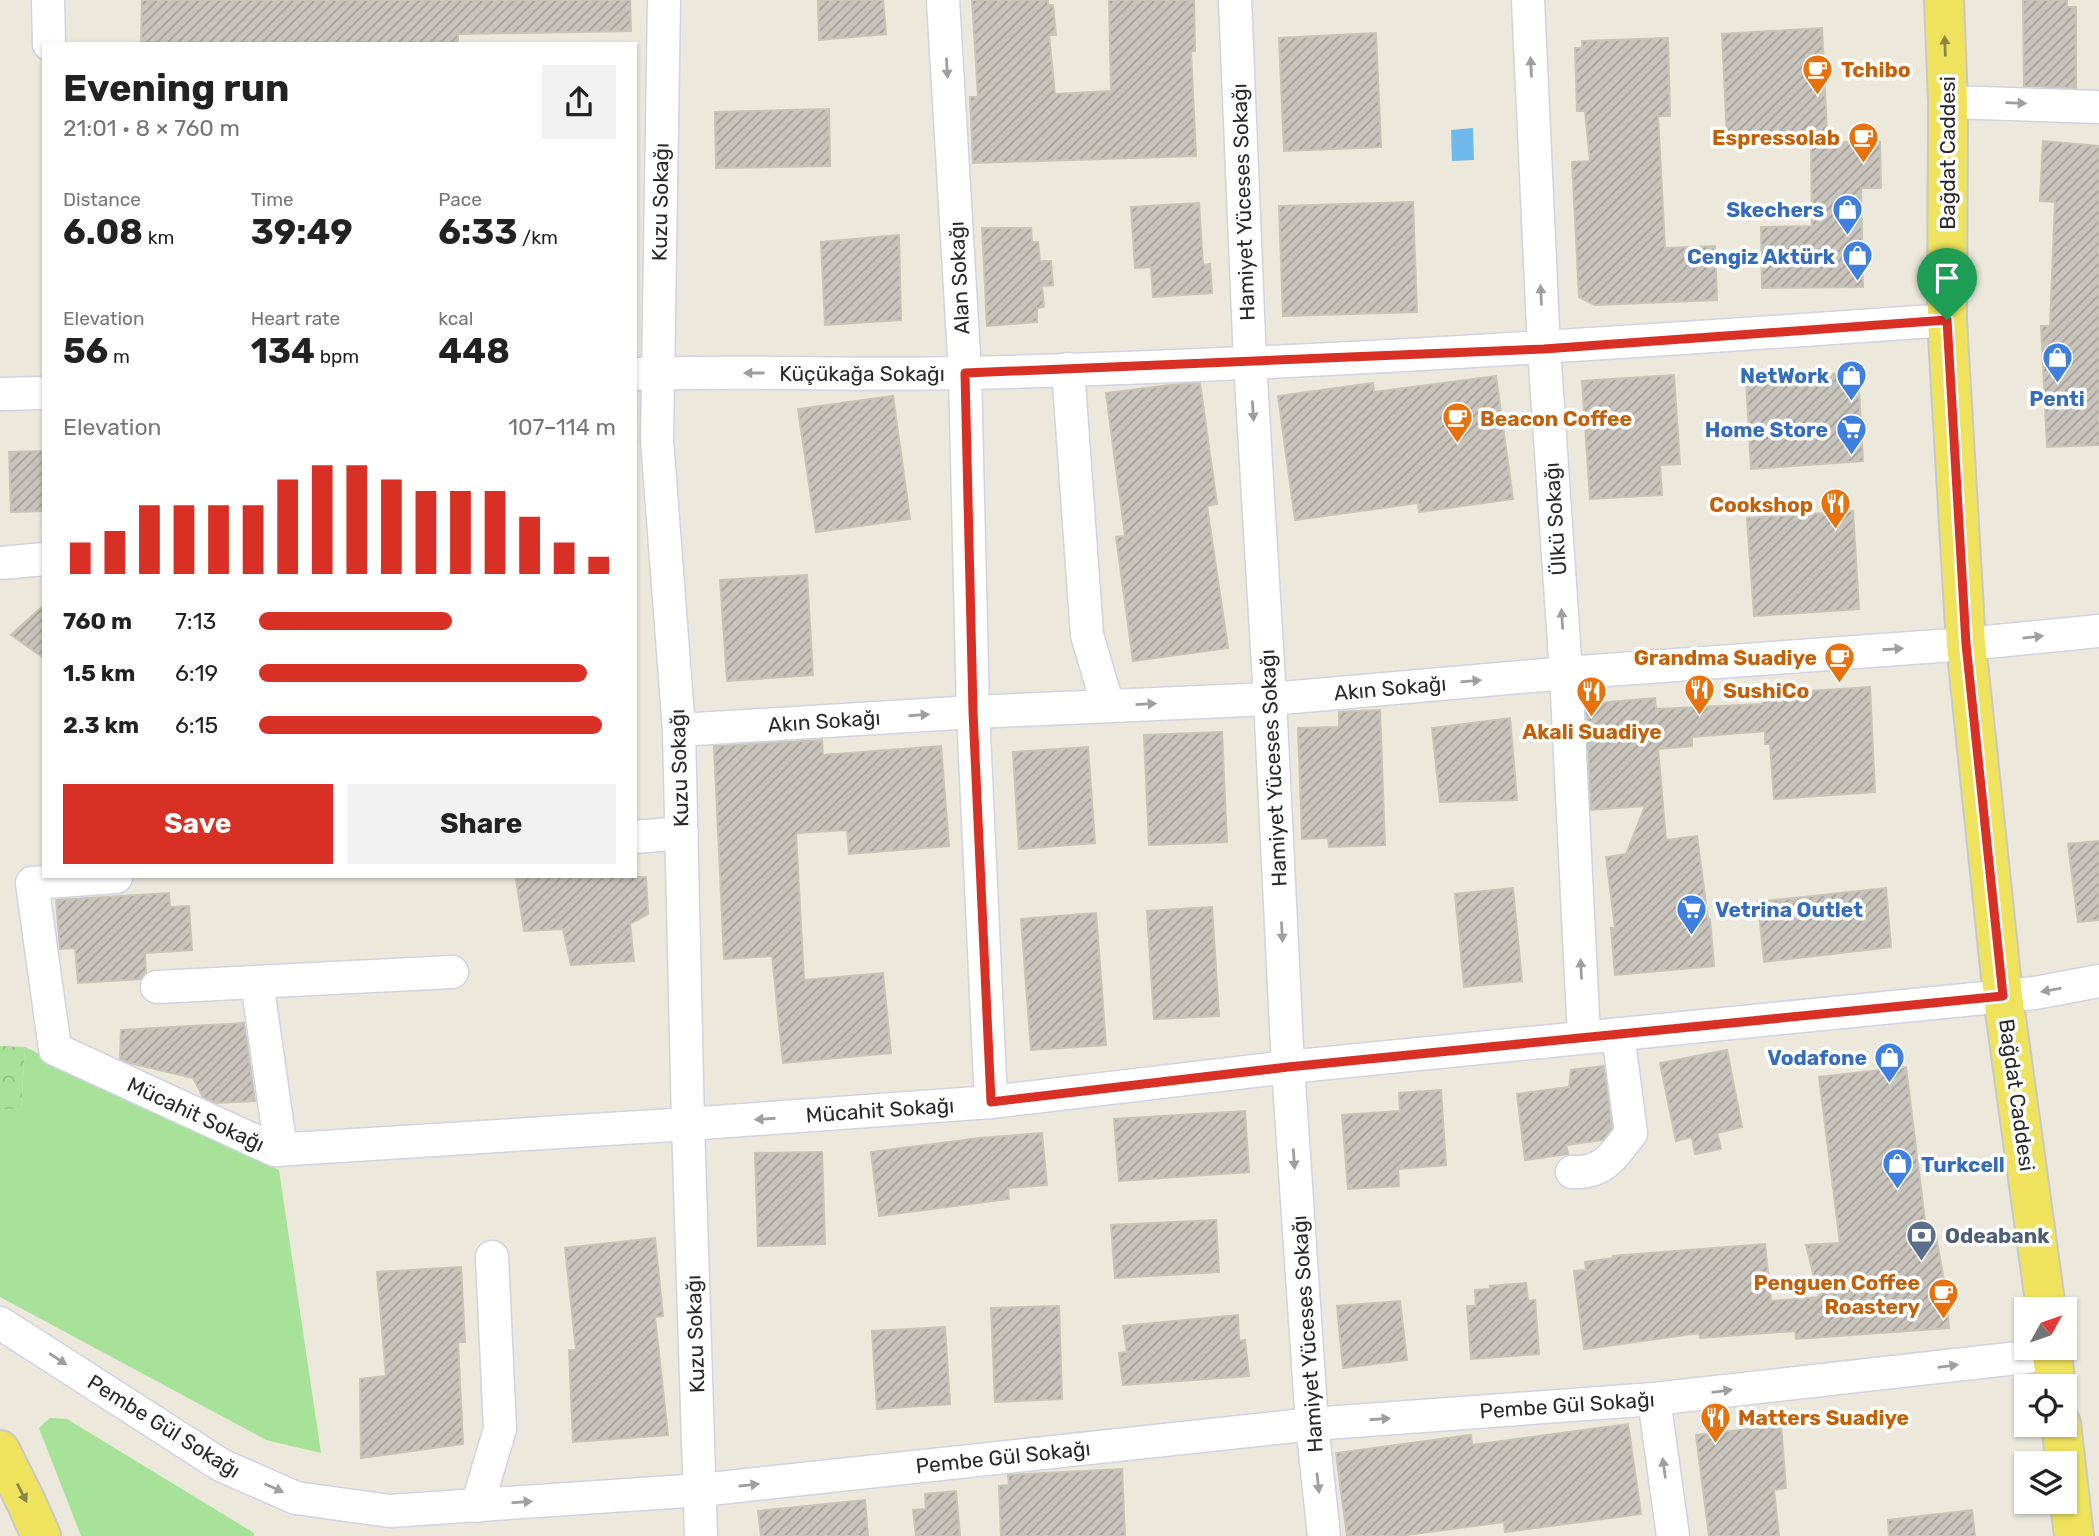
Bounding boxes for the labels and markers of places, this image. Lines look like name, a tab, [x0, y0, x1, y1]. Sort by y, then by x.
cafe icon: Tchibo	[1801, 52, 1835, 96]
place label: Tchibo	[1841, 57, 1911, 82]
cafe icon: Espressolab	[1846, 120, 1880, 164]
place label: Espressolab	[1712, 125, 1840, 150]
shop icon: Skechers	[1830, 192, 1864, 236]
place label: Skechers	[1726, 197, 1824, 222]
shop icon: Cengiz Aktürk	[1841, 239, 1875, 283]
place label: Cengiz Aktürk	[1687, 244, 1836, 269]
pin	[1917, 248, 1977, 320]
shop icon: Penti	[2040, 341, 2074, 385]
shop icon: NetWork	[1835, 358, 1869, 402]
place label: NetWork	[1740, 363, 1830, 388]
place label: Penti	[2029, 386, 2085, 411]
cafe icon: Beacon Coffee	[1440, 401, 1474, 445]
place label: Beacon Coffee	[1480, 406, 1632, 431]
supermarket icon: Home Store	[1834, 412, 1868, 456]
place label: Home Store	[1705, 417, 1828, 442]
restaurant icon: Cookshop	[1819, 487, 1853, 531]
place label: Cookshop	[1709, 492, 1813, 517]
cafe icon: Grandma Suadiye	[1823, 640, 1857, 684]
place label: Grandma Suadiye	[1634, 645, 1817, 670]
restaurant icon: SushiCo	[1683, 673, 1717, 717]
restaurant icon: Akali Suadiye	[1575, 674, 1609, 718]
place label: SushiCo	[1723, 678, 1809, 703]
place label: Akali Suadiye	[1522, 719, 1662, 744]
supermarket icon: Vetrina Outlet	[1675, 892, 1709, 936]
place label: Vetrina Outlet	[1715, 897, 1863, 922]
shop icon: Vodafone	[1873, 1040, 1907, 1084]
place label: Vodafone	[1767, 1045, 1867, 1070]
shop icon: Turkcell	[1881, 1147, 1915, 1191]
place label: Turkcell	[1921, 1152, 2005, 1177]
bank icon: Odeabank	[1905, 1218, 1939, 1262]
place label: Odeabank	[1945, 1223, 2050, 1248]
place label: Penguen Coffee Roastery	[1754, 1270, 1920, 1319]
cafe icon: Penguen Coffee Roastery	[1926, 1277, 1960, 1321]
restaurant icon: Matters Suadiye	[1698, 1400, 1732, 1444]
place label: Matters Suadiye	[1738, 1405, 1909, 1430]

